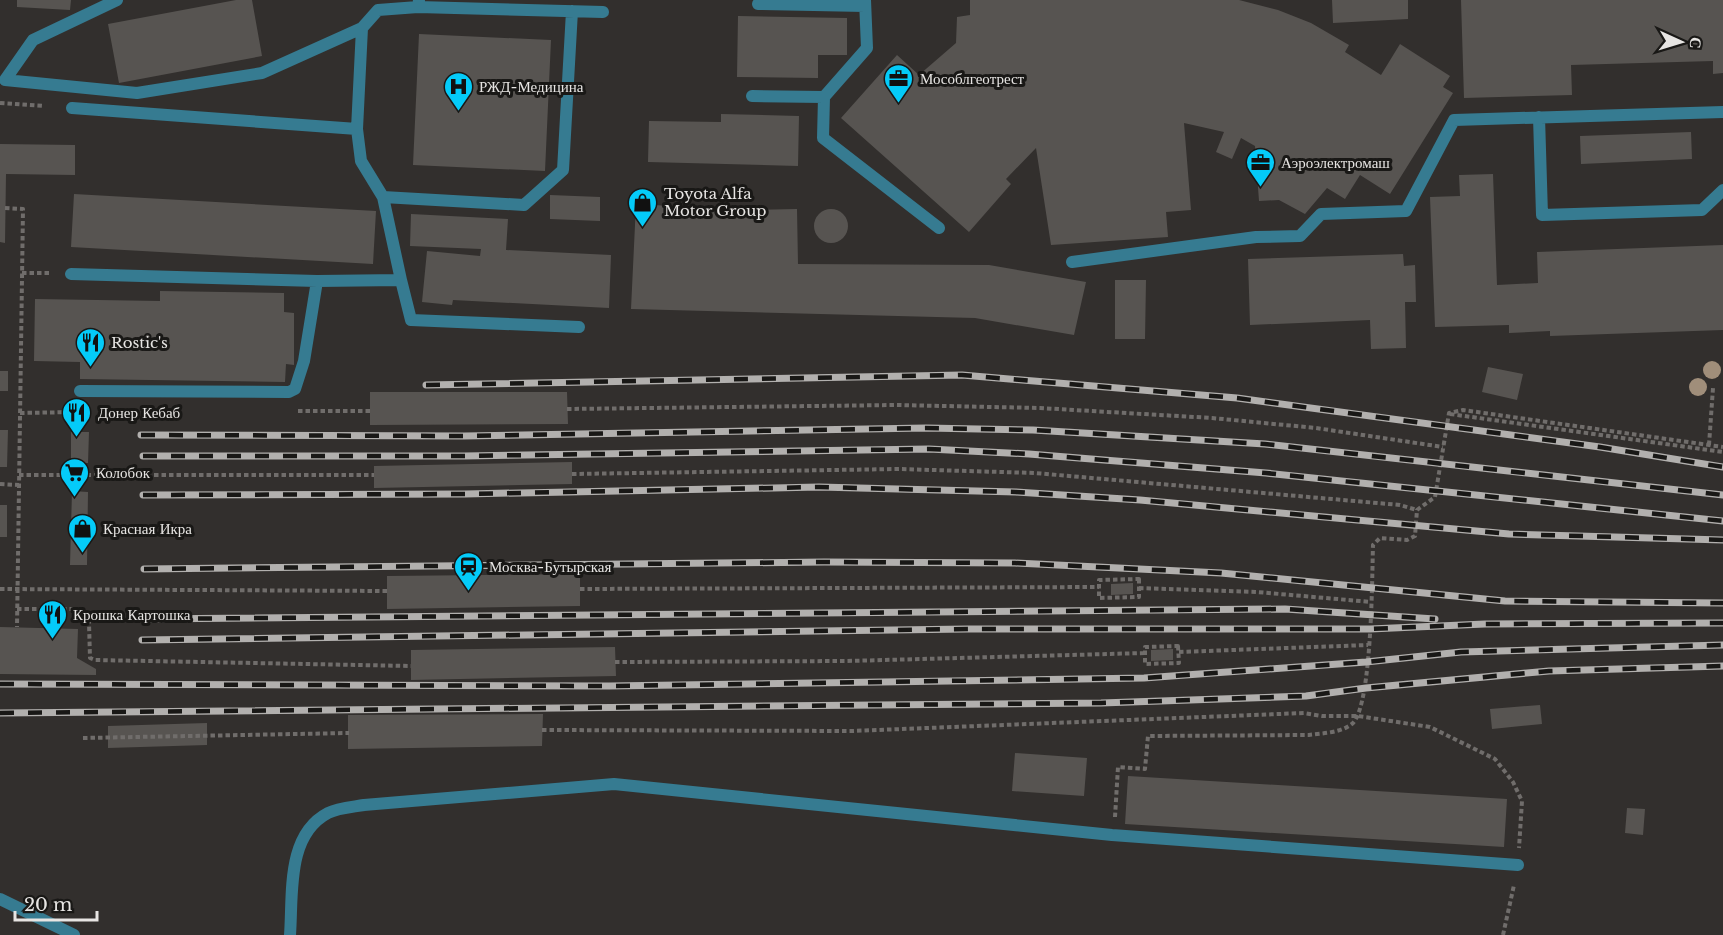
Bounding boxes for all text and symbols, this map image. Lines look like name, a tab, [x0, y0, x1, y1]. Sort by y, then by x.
north arrow	[1651, 12, 1711, 72]
text: С	[1686, 37, 1706, 50]
office icon: Мособлгеотрест	[883, 62, 915, 104]
place label: Мособлгеотрест	[920, 69, 1025, 88]
hospital icon: РЖД-Медицина	[442, 70, 474, 112]
place label: РЖД-Медицина	[479, 77, 584, 96]
office icon: Аэроэлектромаш	[1244, 146, 1276, 188]
place label: Аэроэлектромаш	[1281, 153, 1390, 172]
place label: Toyota Alfa Motor Group	[664, 184, 766, 220]
shop icon: Toyota Alfa Motor Group	[627, 186, 659, 228]
restaurant icon: Rostic's	[74, 326, 106, 368]
place label: Rostic's	[111, 333, 168, 352]
restaurant icon: Донер Кебаб	[61, 396, 93, 438]
place label: Донер Кебаб	[98, 403, 181, 422]
supermarket icon: Колобок	[59, 456, 91, 498]
place label: Колобок	[96, 463, 151, 482]
shop icon: Красная Икра	[66, 512, 98, 554]
place label: Красная Икра	[103, 519, 192, 538]
station icon: Москва-Бутырская	[452, 550, 484, 592]
place label: Москва-Бутырская	[489, 557, 612, 576]
restaurant icon: Крошка Картошка	[36, 598, 68, 640]
place label: Крошка Картошка	[73, 605, 191, 624]
scale bar	[15, 884, 98, 922]
text: 20 m	[24, 894, 72, 916]

